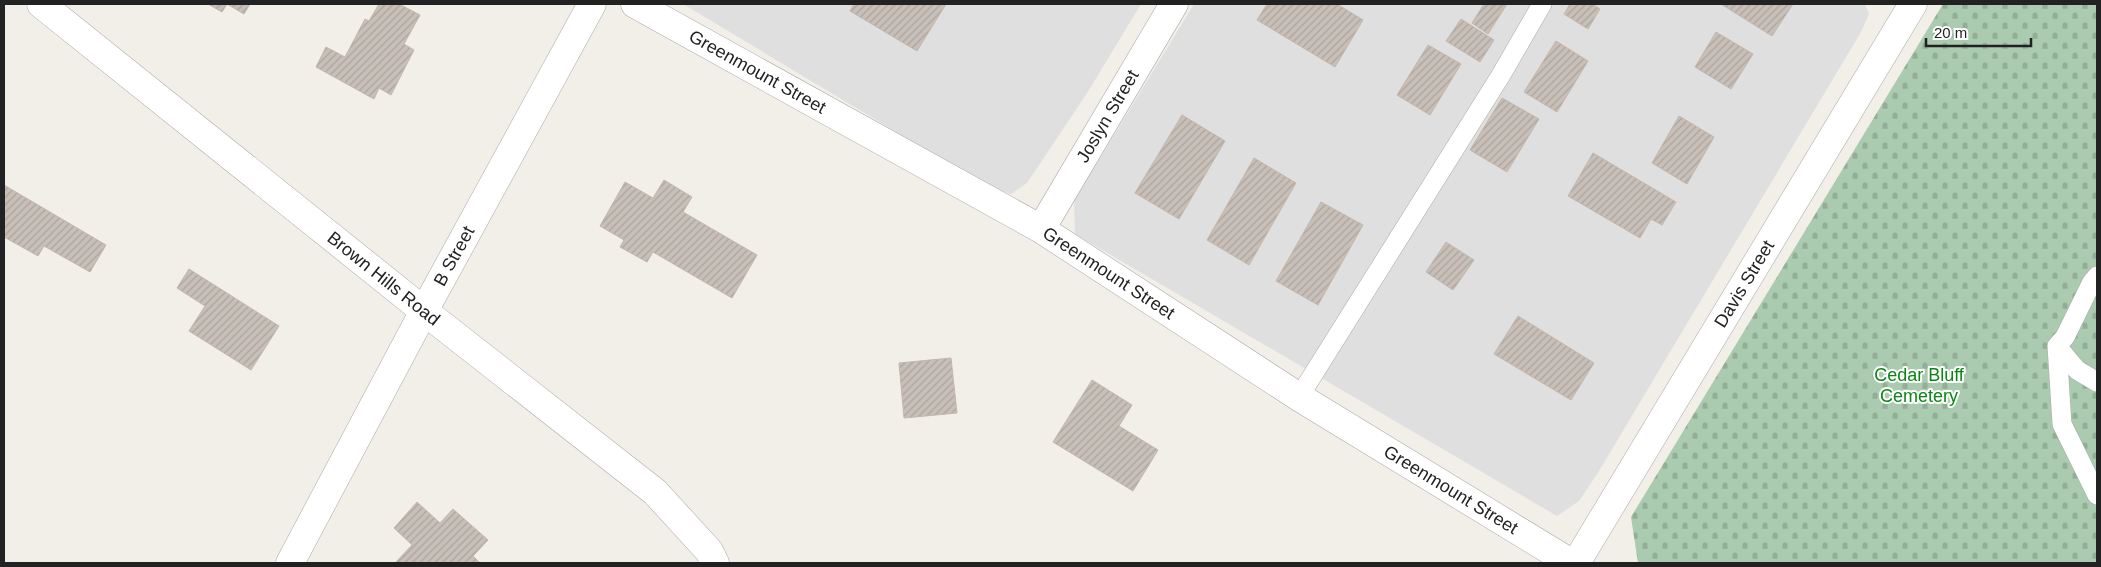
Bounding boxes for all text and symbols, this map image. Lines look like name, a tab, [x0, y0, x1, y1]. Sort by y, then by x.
scale bar	[1926, 15, 2031, 47]
text: 20 m	[1934, 24, 1967, 41]
street label: Greenmount Street	[686, 26, 829, 118]
street label: Joslyn Street	[1073, 66, 1143, 166]
street label: B Street	[430, 223, 478, 289]
street label: Greenmount Street	[1039, 223, 1178, 323]
street label: Brown Hills Road	[323, 228, 444, 329]
street label: Davis Street	[1710, 237, 1778, 331]
park label: Cedar Bluff Cemetery	[1874, 365, 1965, 406]
street label: Greenmount Street	[1380, 441, 1521, 538]

